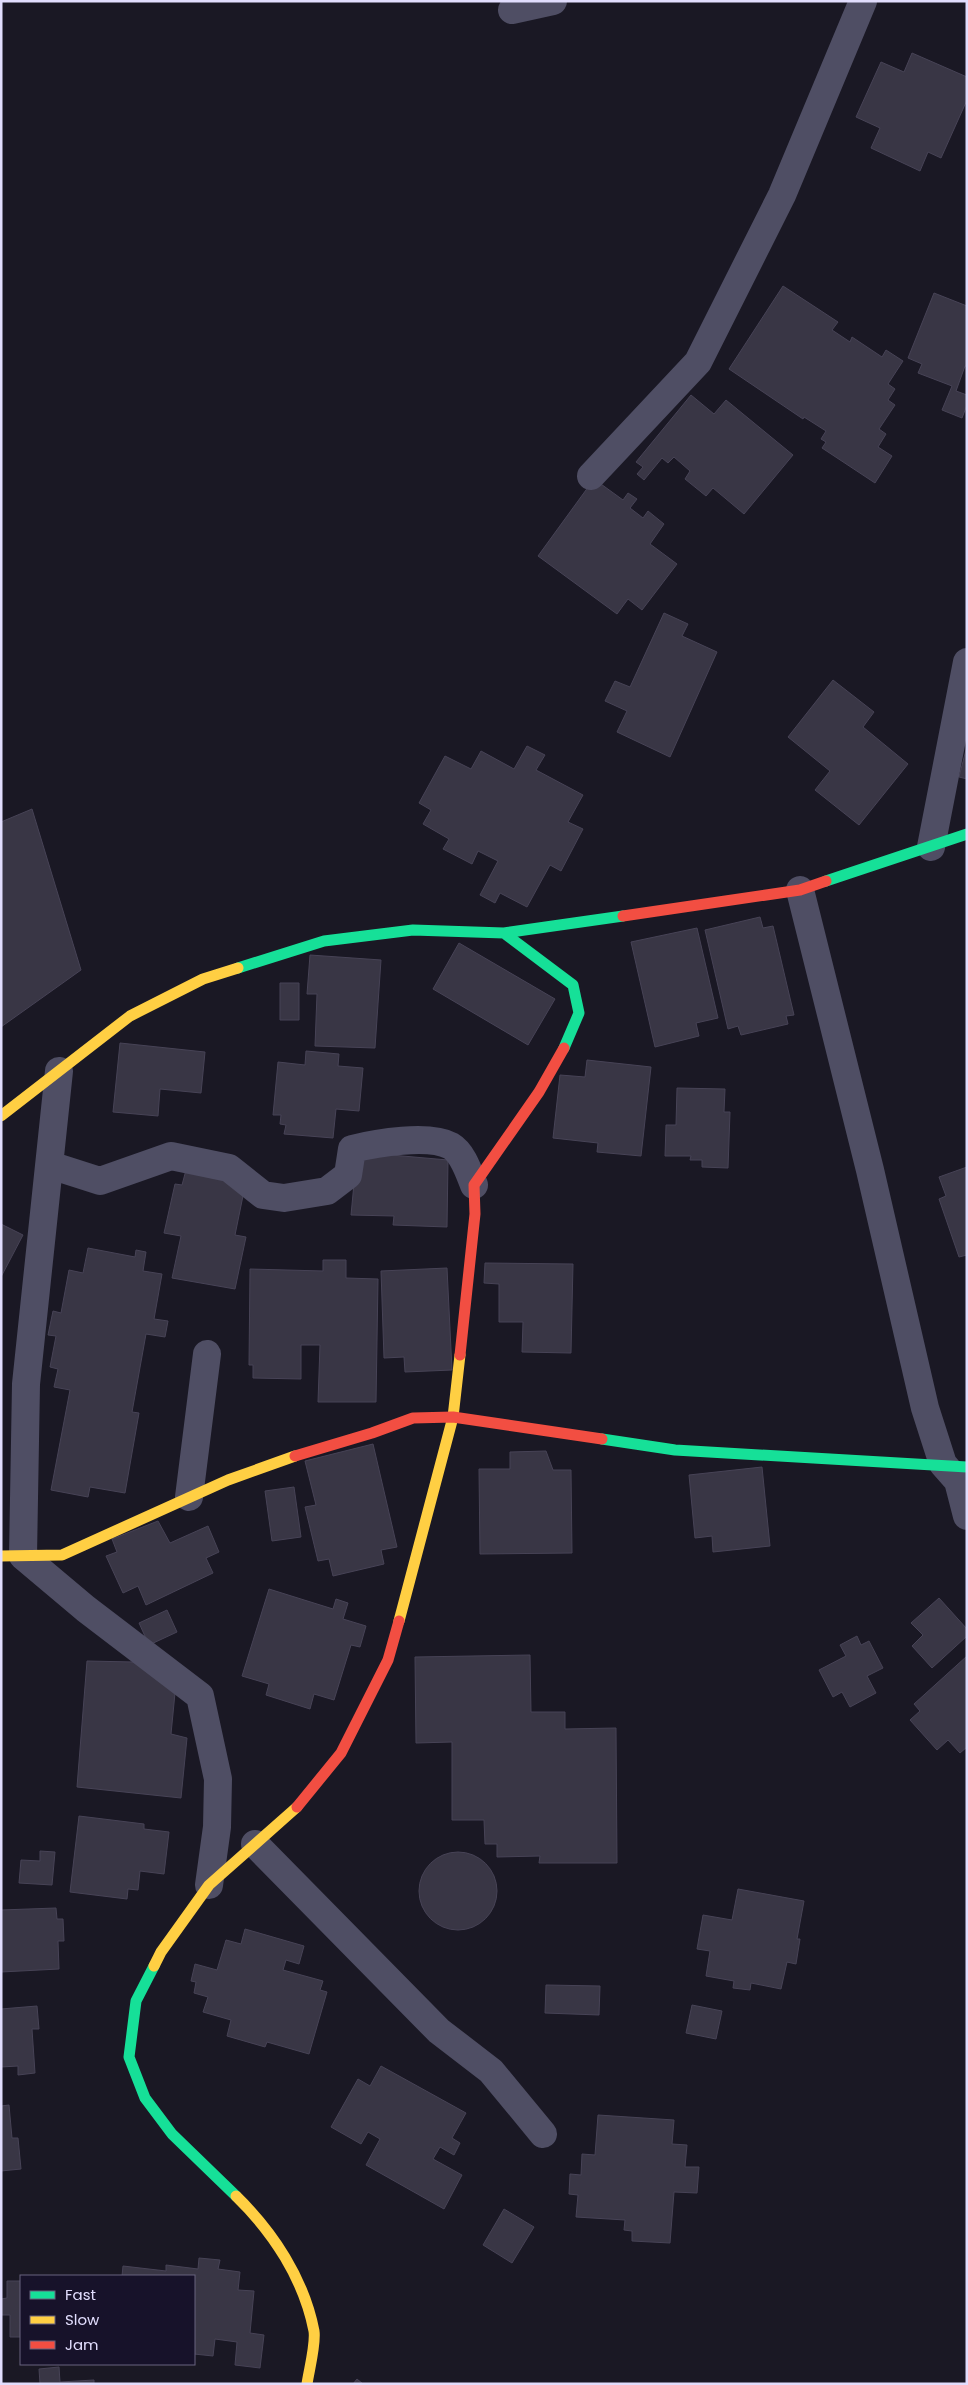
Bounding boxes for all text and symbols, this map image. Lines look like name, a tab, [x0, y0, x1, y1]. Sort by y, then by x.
legend	[20, 2275, 195, 2365]
text: Fast	[65, 2284, 96, 2305]
text: Slow	[65, 2309, 100, 2330]
text: Jam	[65, 2334, 99, 2355]

